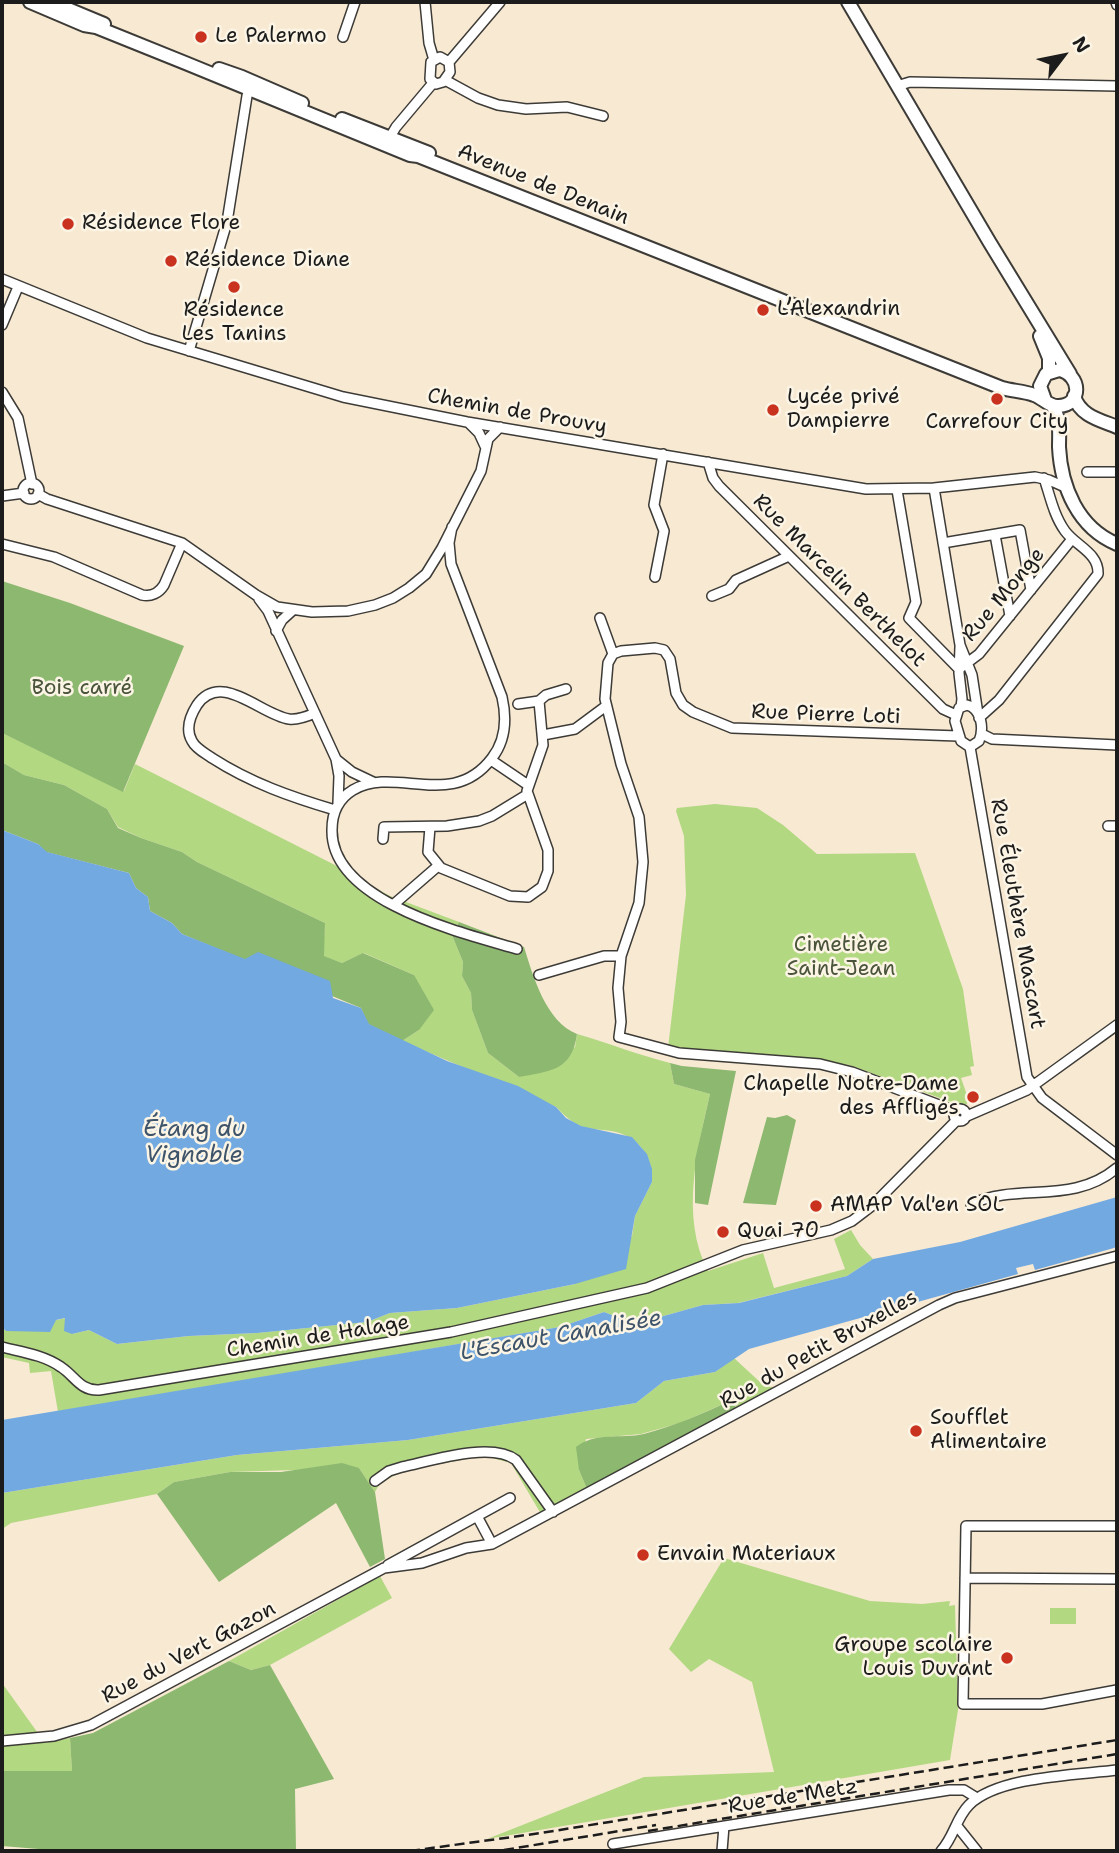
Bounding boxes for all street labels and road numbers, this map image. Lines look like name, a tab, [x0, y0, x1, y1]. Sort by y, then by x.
street label: Avenue de Denain	[453, 139, 633, 231]
street label: Chemin de Prouvy	[425, 384, 609, 440]
street label: Rue Marcelin Berthelot	[747, 489, 931, 673]
street label: Rue Monge	[957, 543, 1051, 647]
street label: Rue Pierre Loti	[751, 700, 901, 730]
street label: Rue Éleuthère Mascart	[984, 797, 1050, 1031]
street label: Rue du Petit Bruxelles	[716, 1285, 922, 1415]
street label: Chemin de Halage	[225, 1310, 411, 1364]
street label: Rue du Vert Gazon	[98, 1597, 280, 1709]
street label: Rue de Metz	[727, 1774, 859, 1820]

